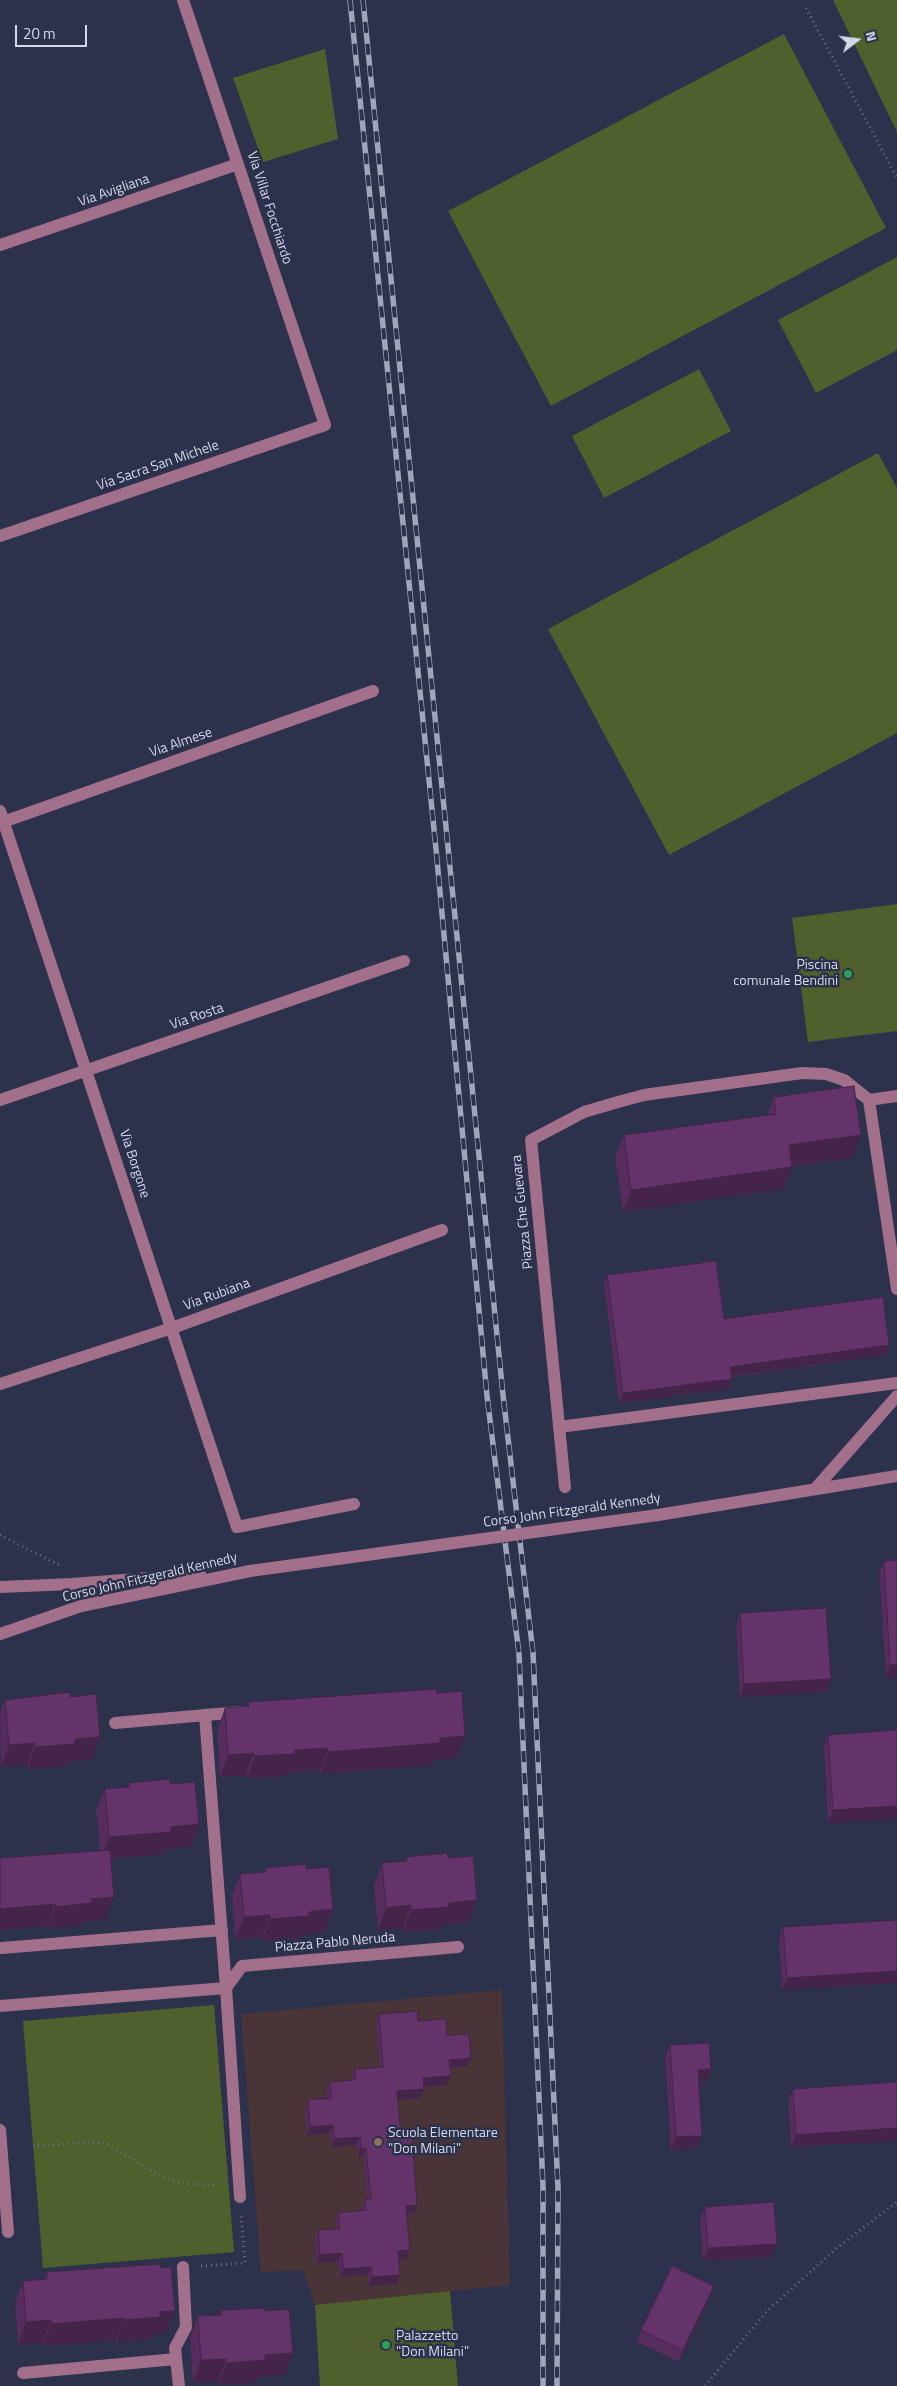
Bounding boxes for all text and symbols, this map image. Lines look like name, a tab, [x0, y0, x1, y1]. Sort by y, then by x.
scale bar	[18, 15, 90, 47]
north arrow	[832, 15, 882, 65]
text: 20 m	[23, 22, 56, 45]
text: N	[861, 29, 883, 43]
street label: Via Villar Focchiardo	[243, 149, 295, 267]
street label: Via Avigliana	[76, 171, 152, 211]
street label: Via Sacra San Michele	[95, 437, 221, 495]
street label: Via Almese	[147, 724, 215, 762]
place label: Piscina comunale Bendini	[733, 958, 838, 990]
marker: Piscina comunale Bendini	[842, 968, 854, 980]
street label: Via Rosta	[168, 1000, 226, 1034]
street label: Via Borgone	[115, 1128, 153, 1200]
street label: Piazza Che Guevara	[509, 1154, 537, 1270]
street label: Via Rubiana	[182, 1275, 252, 1315]
street label: Corso John Fitzgerald Kennedy	[482, 1490, 662, 1532]
street label: Corso John Fitzgerald Kennedy	[61, 1550, 239, 1606]
street label: Piazza Pablo Neruda	[274, 1929, 396, 1957]
place label: Scuola Elementare "Don Milani"	[388, 2126, 498, 2158]
marker: Scuola Elementare "Don Milani"	[372, 2136, 384, 2148]
place label: Palazzetto "Don Milani"	[396, 2329, 469, 2362]
marker: Palazzetto "Don Milani"	[380, 2339, 392, 2351]

